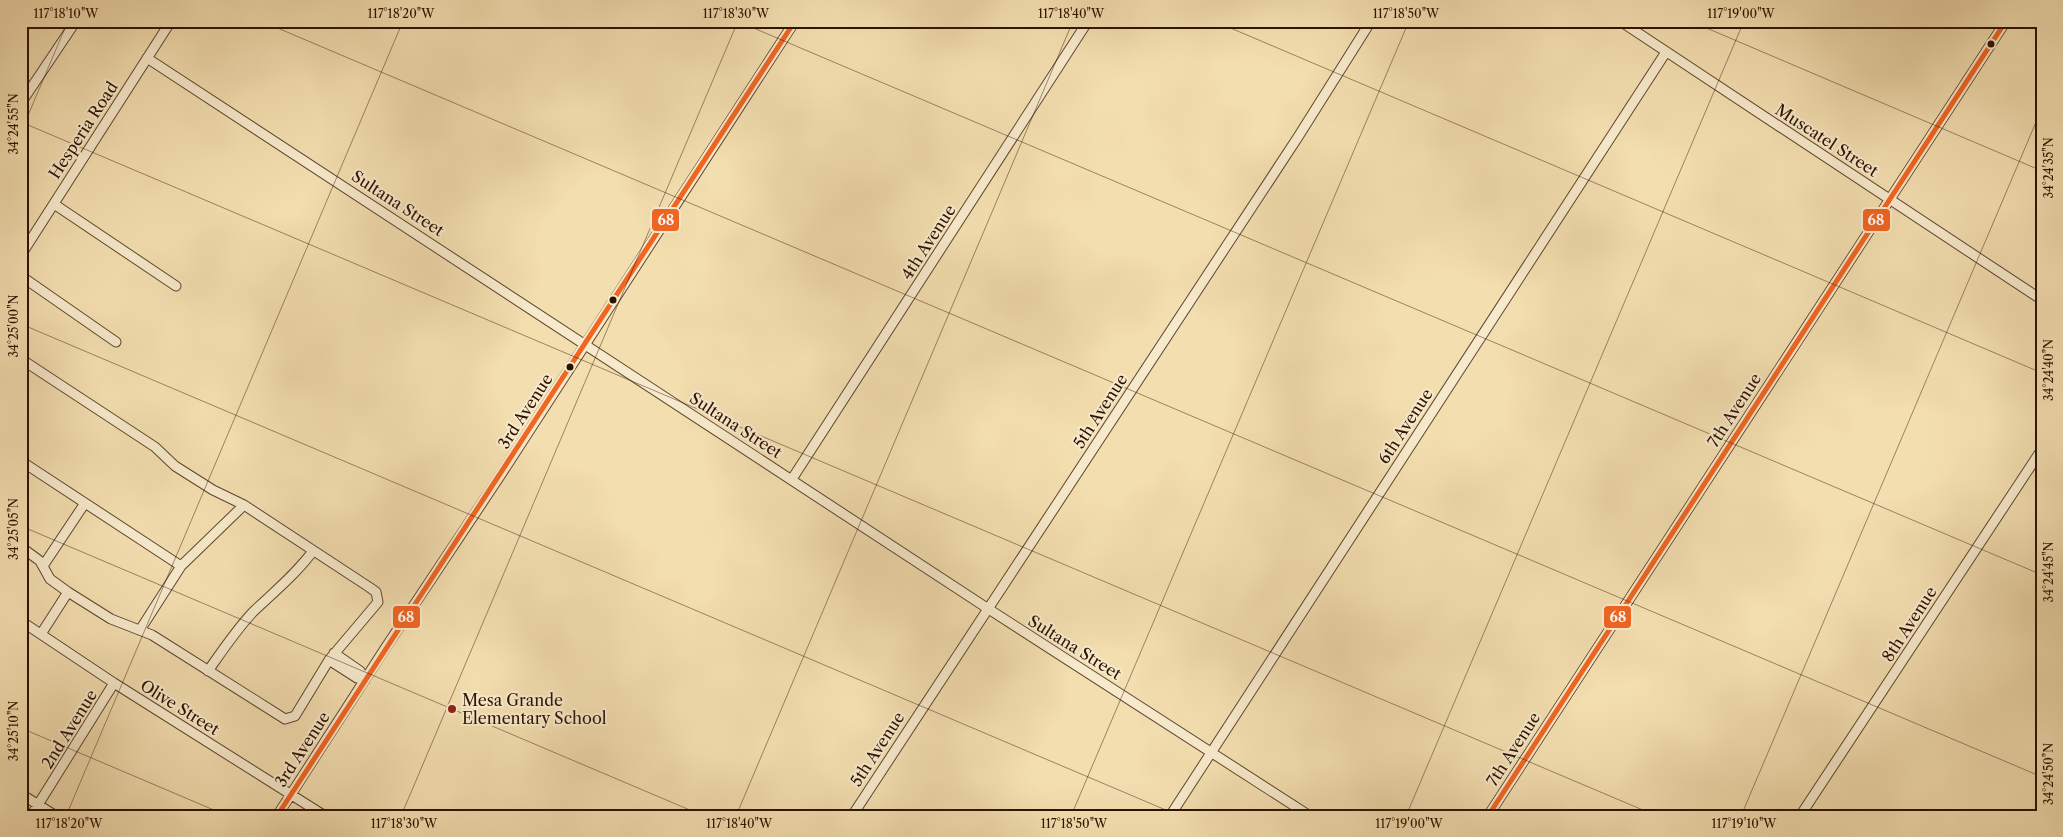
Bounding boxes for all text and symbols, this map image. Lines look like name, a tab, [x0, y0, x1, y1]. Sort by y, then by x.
text: 117°18'10"W	[34, 6, 99, 21]
text: 117°18'20"W	[368, 6, 435, 21]
text: 117°18'30"W	[703, 6, 770, 21]
text: 117°18'40"W	[1038, 6, 1105, 21]
text: 117°18'50"W	[1373, 6, 1440, 21]
text: 117°19'00"W	[1707, 6, 1776, 21]
unlabelled marker	[1986, 39, 1996, 49]
street label: Hesperia Road	[44, 77, 122, 182]
text: 34°24'55"N	[6, 93, 21, 155]
street label: Muscatel Street	[1772, 99, 1882, 181]
text: 34°24'35"N	[2041, 137, 2056, 199]
street label: Sultana Street	[348, 166, 448, 240]
street label: 4th Avenue	[896, 201, 960, 283]
line badge: 68	[651, 208, 680, 232]
line badge: 68	[1862, 208, 1891, 232]
text: 68	[658, 211, 674, 229]
text: 68	[1868, 211, 1884, 229]
text: 34°25'00"N	[6, 294, 21, 357]
unlabelled marker	[608, 295, 618, 305]
text: 34°24'40"N	[2041, 339, 2056, 401]
unlabelled marker	[565, 362, 575, 372]
street label: 7th Avenue	[1703, 369, 1765, 451]
street label: 3rd Avenue	[493, 370, 557, 452]
street label: 5th Avenue	[1069, 370, 1132, 452]
street label: 6th Avenue	[1373, 385, 1437, 467]
street label: Sultana Street	[686, 388, 786, 462]
text: 34°25'05"N	[6, 498, 21, 560]
text: 34°24'45"N	[2041, 541, 2056, 602]
street label: 8th Avenue	[1877, 583, 1941, 665]
line badge: 68	[392, 605, 421, 629]
line badge: 68	[1603, 605, 1632, 629]
text: 68	[398, 608, 414, 626]
text: 68	[1610, 608, 1626, 626]
street label: Sultana Street	[1025, 610, 1126, 684]
street label: Olive Street	[137, 675, 223, 739]
street label: 2nd Avenue	[37, 686, 101, 772]
place label: Mesa Grande Elementary School	[462, 690, 607, 728]
text: 34°25'10"N	[6, 701, 21, 761]
marker: Mesa Grande Elementary School	[446, 703, 458, 715]
street label: 3rd Avenue	[270, 708, 334, 790]
street label: 5th Avenue	[846, 708, 909, 790]
street label: 7th Avenue	[1482, 708, 1544, 790]
text: 34°24'50"N	[2041, 743, 2056, 805]
text: 117°18'20"W	[36, 816, 103, 831]
text: 117°18'30"W	[371, 816, 438, 831]
text: 117°18'40"W	[706, 816, 773, 831]
text: 117°18'50"W	[1041, 816, 1108, 831]
text: 117°19'00"W	[1375, 816, 1444, 831]
text: 117°19'10"W	[1712, 816, 1777, 831]

